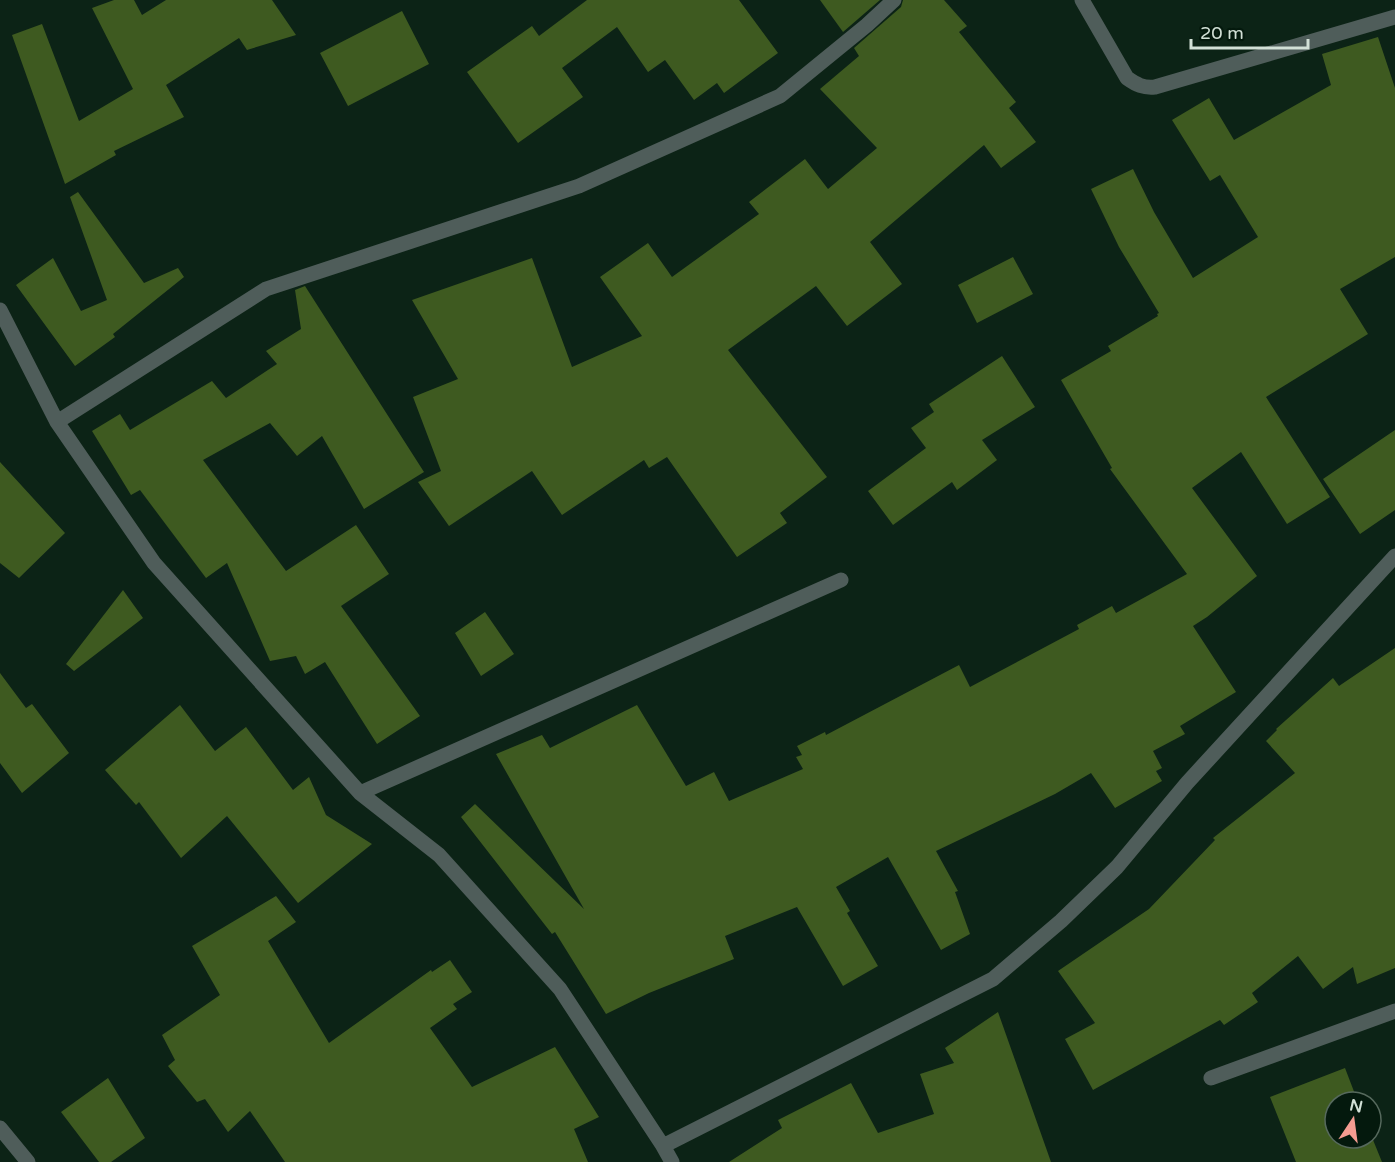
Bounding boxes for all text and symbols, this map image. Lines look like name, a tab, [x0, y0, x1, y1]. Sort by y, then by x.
scale bar	[1191, 12, 1308, 50]
text: 20 m	[1200, 22, 1244, 44]
north arrow	[1323, 1090, 1383, 1150]
text: N	[1348, 1095, 1365, 1118]

